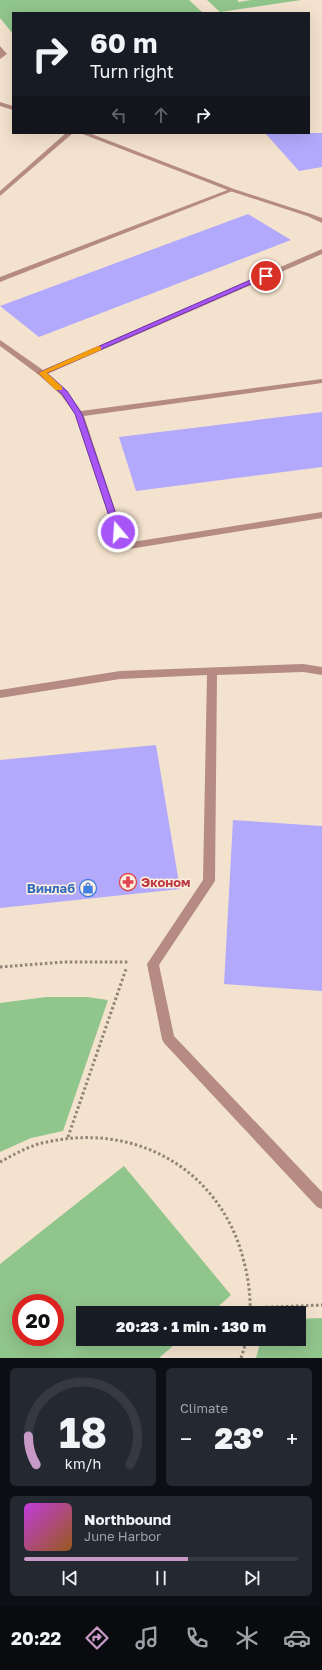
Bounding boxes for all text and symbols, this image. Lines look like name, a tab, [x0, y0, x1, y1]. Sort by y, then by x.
text: 60 m	[90, 26, 157, 59]
icon: right	[24, 28, 76, 80]
text: Turn right	[90, 60, 174, 82]
icon: left	[108, 104, 130, 126]
icon: ahead	[150, 104, 172, 126]
icon: right	[192, 104, 214, 126]
pin	[249, 259, 283, 293]
icon: arrive	[255, 265, 277, 287]
position arrow	[97, 511, 139, 553]
pharmacy icon: Эконом	[118, 872, 138, 892]
place label: Эконом	[141, 874, 190, 890]
shop icon: Винлаб	[78, 878, 98, 898]
place label: Винлаб	[27, 880, 75, 896]
speed limit sign: 20	[12, 1294, 64, 1346]
text: 20:23 · 1 min · 130 m	[116, 1317, 266, 1335]
text: Climate	[180, 1400, 228, 1416]
text: 18	[59, 1407, 107, 1457]
text: 23°	[214, 1420, 264, 1456]
text: −	[180, 1425, 192, 1452]
text: +	[286, 1425, 298, 1452]
text: km/h	[65, 1455, 101, 1472]
text: Northbound	[84, 1510, 171, 1528]
text: June Harbor	[84, 1528, 161, 1544]
icon: previous	[59, 1567, 81, 1589]
icon: pause	[150, 1567, 172, 1589]
icon: next	[241, 1567, 263, 1589]
icon: directions	[83, 1624, 111, 1652]
icon: music	[133, 1624, 161, 1652]
icon: phone	[183, 1624, 211, 1652]
icon: climate	[233, 1624, 261, 1652]
icon: car	[283, 1624, 311, 1652]
text: 20:22	[11, 1627, 61, 1649]

